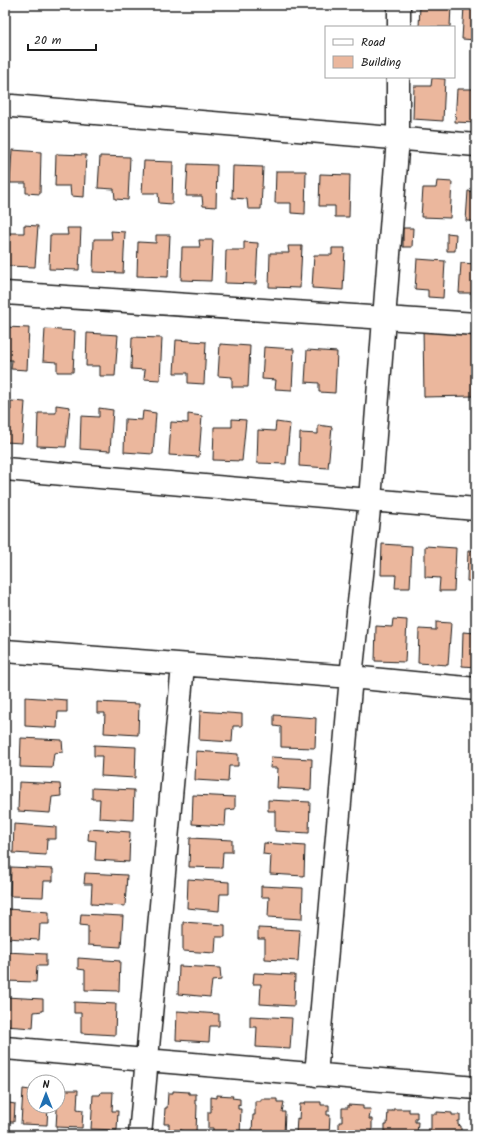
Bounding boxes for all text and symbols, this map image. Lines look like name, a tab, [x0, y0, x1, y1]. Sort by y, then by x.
scale bar	[28, 26, 96, 52]
legend	[325, 26, 455, 78]
text: 20 m	[34, 31, 62, 50]
text: Road	[361, 33, 386, 52]
text: Building	[361, 53, 401, 72]
north arrow	[26, 1074, 66, 1114]
text: N	[43, 1076, 50, 1094]

